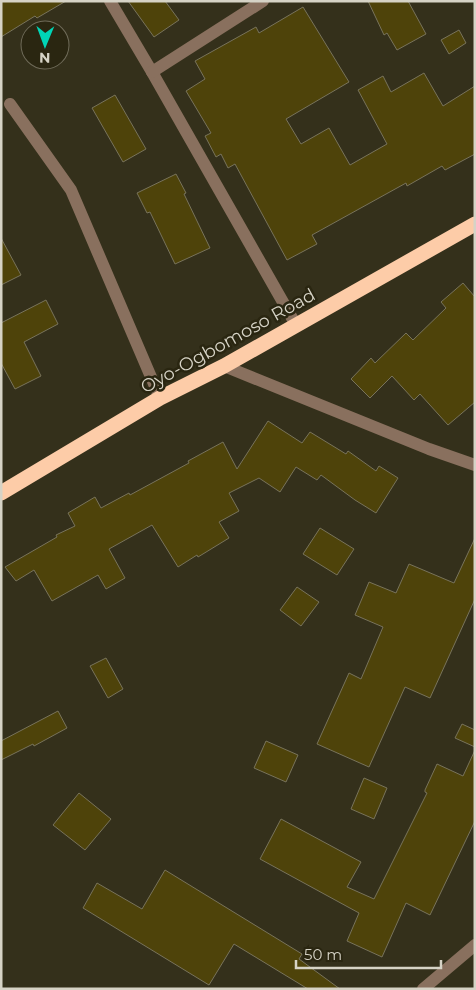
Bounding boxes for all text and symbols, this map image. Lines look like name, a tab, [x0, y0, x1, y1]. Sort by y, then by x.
north arrow	[20, 20, 70, 70]
text: N	[39, 49, 51, 67]
street label: Oyo-Ogbomoso Road	[137, 284, 319, 398]
scale bar	[296, 938, 441, 970]
text: 50 m	[304, 945, 342, 964]

